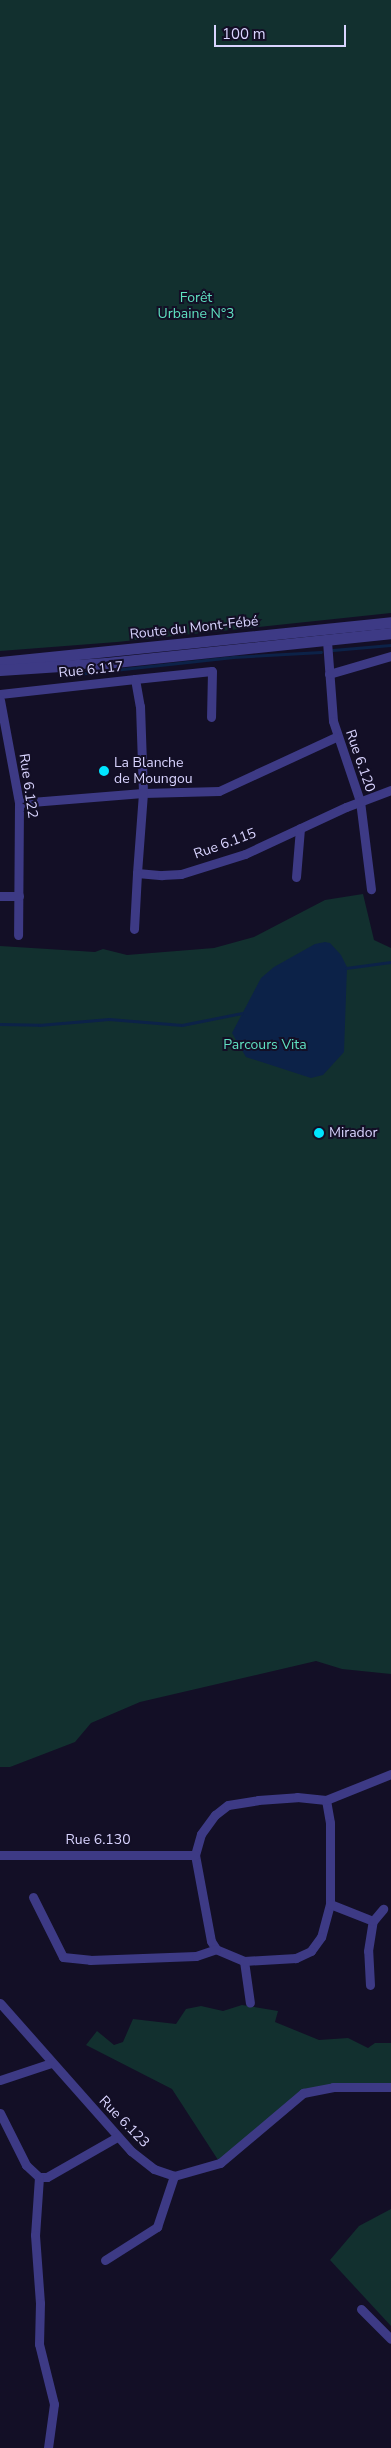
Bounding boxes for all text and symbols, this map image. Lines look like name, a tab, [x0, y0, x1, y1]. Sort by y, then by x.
scale bar	[216, 15, 348, 47]
text: 100 m	[222, 24, 266, 44]
park label: Forêt Urbaine N°3	[158, 290, 234, 322]
street label: Route du Mont-Fébé	[129, 613, 259, 643]
street label: Rue 6.117	[58, 658, 124, 682]
street label: Rue 6.120	[341, 728, 379, 794]
street label: Rue 6.122	[15, 753, 41, 819]
place label: La Blanche de Moungou	[114, 755, 193, 788]
marker: La Blanche de Moungou	[98, 765, 110, 777]
street label: Rue 6.115	[192, 825, 258, 863]
park label: Parcours Vita	[223, 1037, 307, 1053]
place label: Mirador	[329, 1125, 378, 1141]
marker: Mirador	[313, 1127, 325, 1139]
street label: Rue 6.130	[65, 1832, 131, 1848]
street label: Rue 6.123	[95, 2093, 153, 2151]

